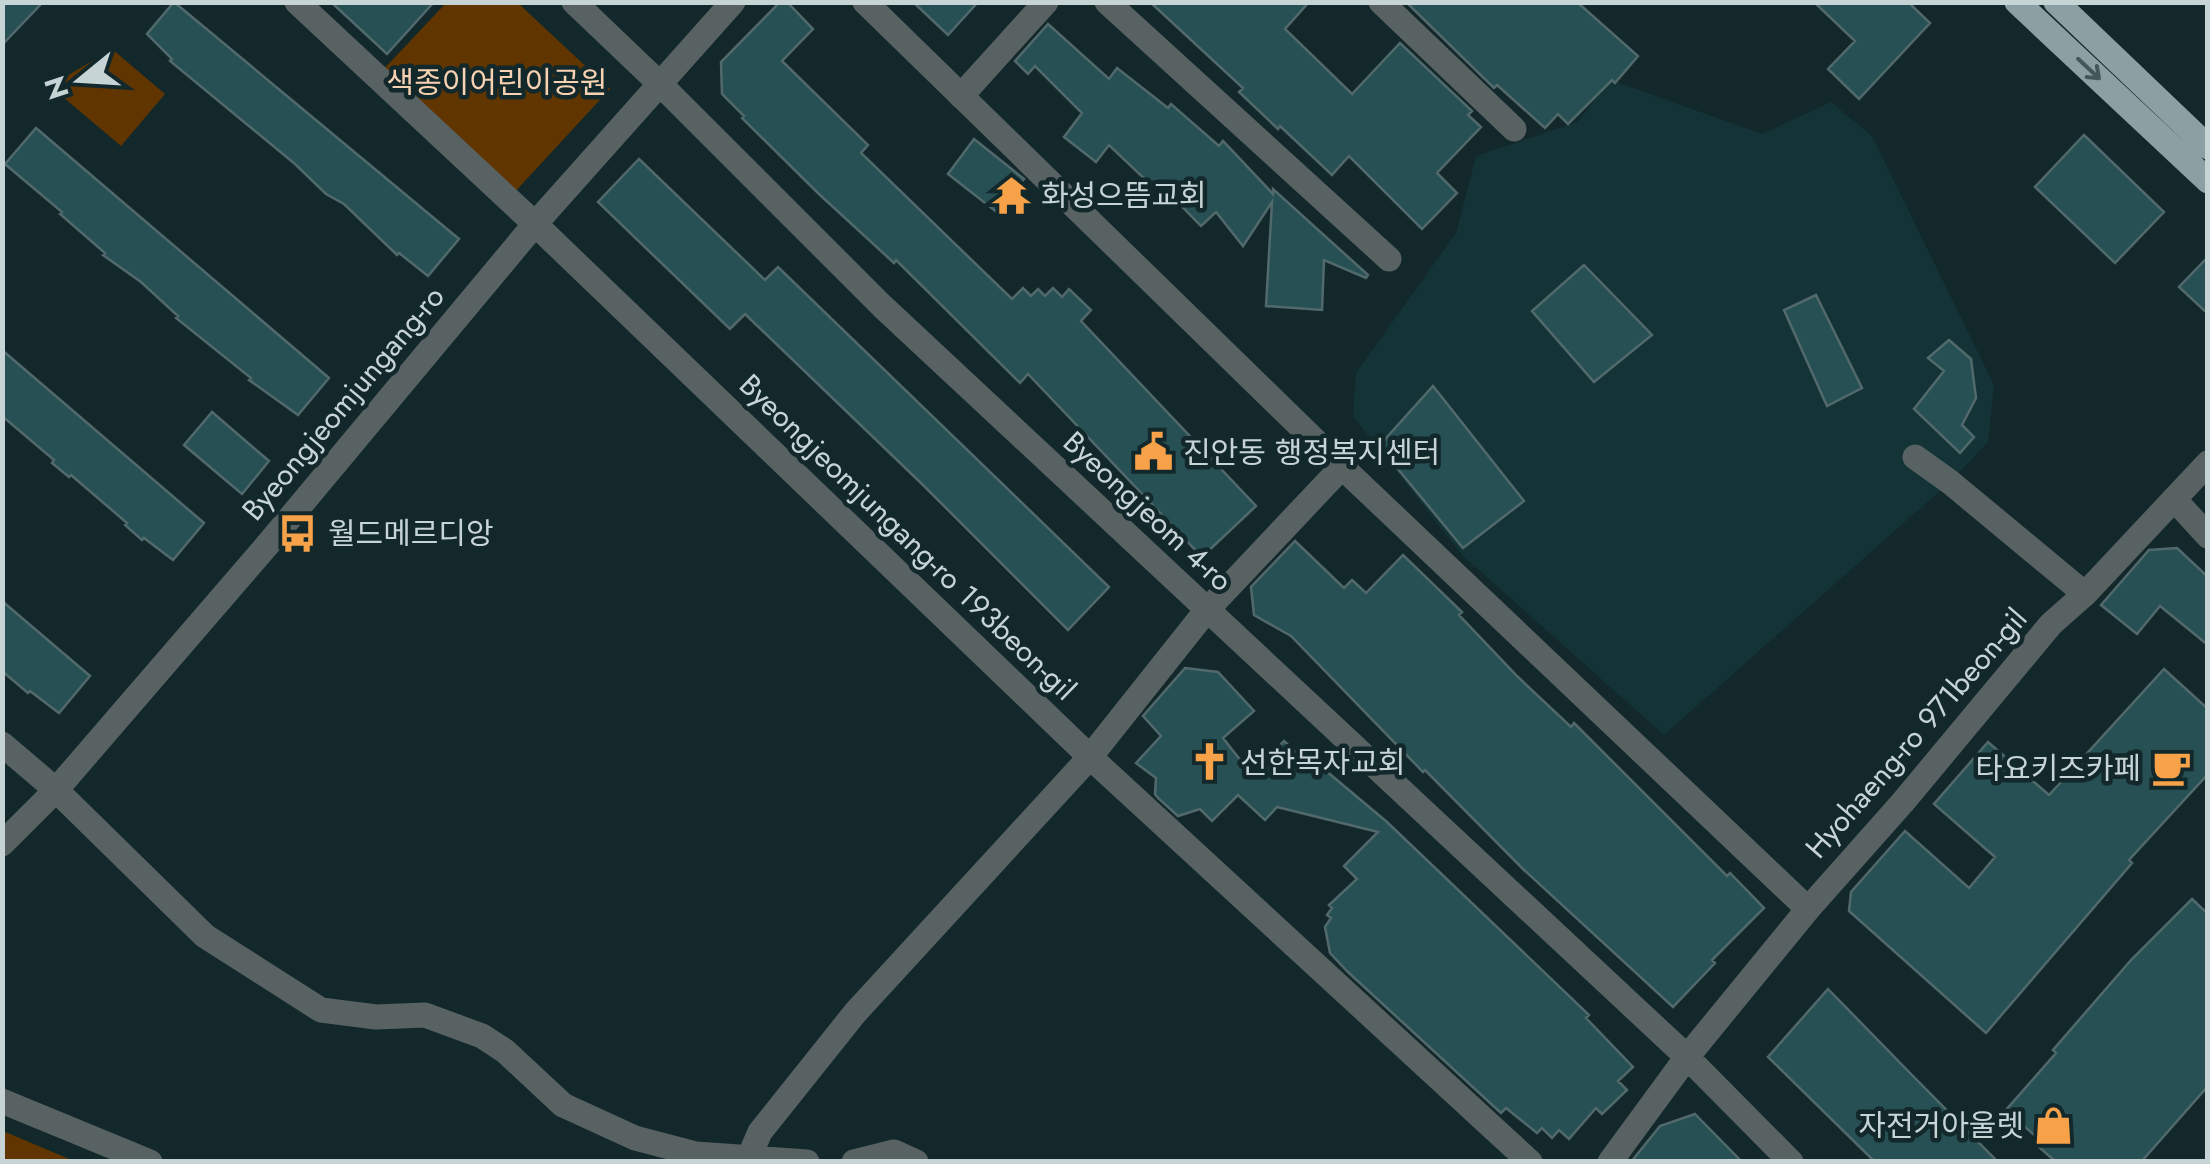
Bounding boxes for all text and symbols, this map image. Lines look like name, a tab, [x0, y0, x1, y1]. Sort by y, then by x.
north arrow	[30, 30, 130, 130]
one-way arrow	[2076, 57, 2100, 81]
park label: 색종이어린이공원	[387, 61, 607, 104]
text: N	[34, 71, 80, 104]
temple icon: 화성으뜸교회	[990, 174, 1032, 216]
place label: 화성으뜸교회	[1041, 174, 1207, 217]
street label: Byeongjeomjungang-ro	[232, 276, 454, 530]
street label: Byeongjeomjungang-ro 193beon-gil	[730, 364, 1086, 710]
street label: Byeongjeom 4-ro	[1054, 421, 1242, 601]
public building icon: 진안동 행정복지센터	[1132, 431, 1174, 473]
place label: 진안동 행정복지센터	[1183, 431, 1440, 474]
bus stop icon: 월드메르디앙	[277, 512, 319, 554]
place label: 월드메르디앙	[328, 512, 494, 555]
street label: Hyohaeng-ro 971beon-gil	[1795, 599, 2037, 867]
church icon: 선한목자교회	[1189, 741, 1231, 783]
place label: 선한목자교회	[1240, 741, 1406, 784]
place label: 타요키즈카페	[1975, 747, 2141, 790]
cafe icon: 타요키즈카페	[2150, 747, 2192, 789]
place label: 자전거아울렛	[1858, 1104, 2024, 1147]
shop icon: 자전거아울렛	[2033, 1104, 2075, 1146]

